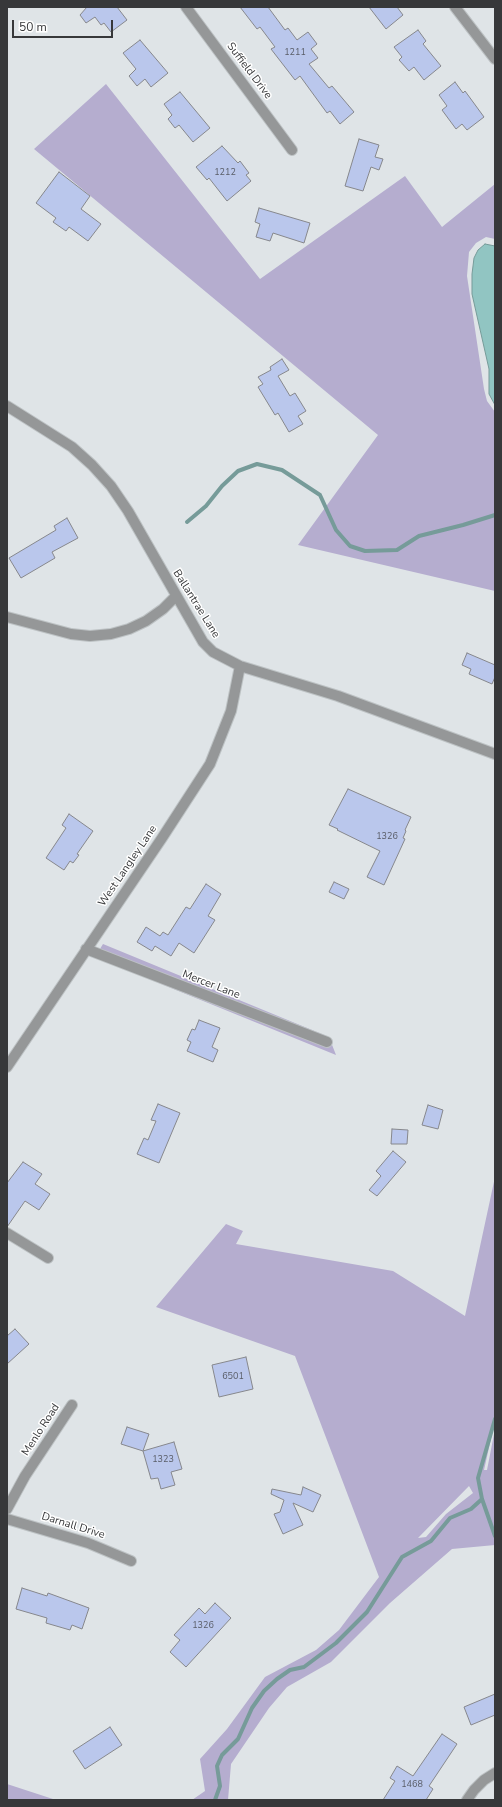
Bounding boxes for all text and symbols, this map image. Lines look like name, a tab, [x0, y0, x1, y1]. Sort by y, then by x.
scale bar	[14, 12, 115, 38]
text: 50 m	[19, 19, 47, 35]
street label: Suffield Drive	[224, 40, 274, 102]
house number: 1211	[284, 48, 306, 58]
house number: 1212	[214, 168, 236, 178]
street label: Ballantrae Lane	[170, 567, 222, 641]
street label: West Langley Lane	[96, 823, 160, 909]
house number: 1326	[376, 832, 398, 842]
street label: Mercer Lane	[180, 968, 242, 1002]
house number: 6501	[222, 1372, 244, 1382]
street label: Menlo Road	[19, 1402, 63, 1458]
house number: 1323	[152, 1455, 174, 1465]
street label: Darnall Drive	[40, 1510, 106, 1542]
house number: 1326	[192, 1621, 214, 1631]
house number: 1468	[401, 1780, 423, 1790]

